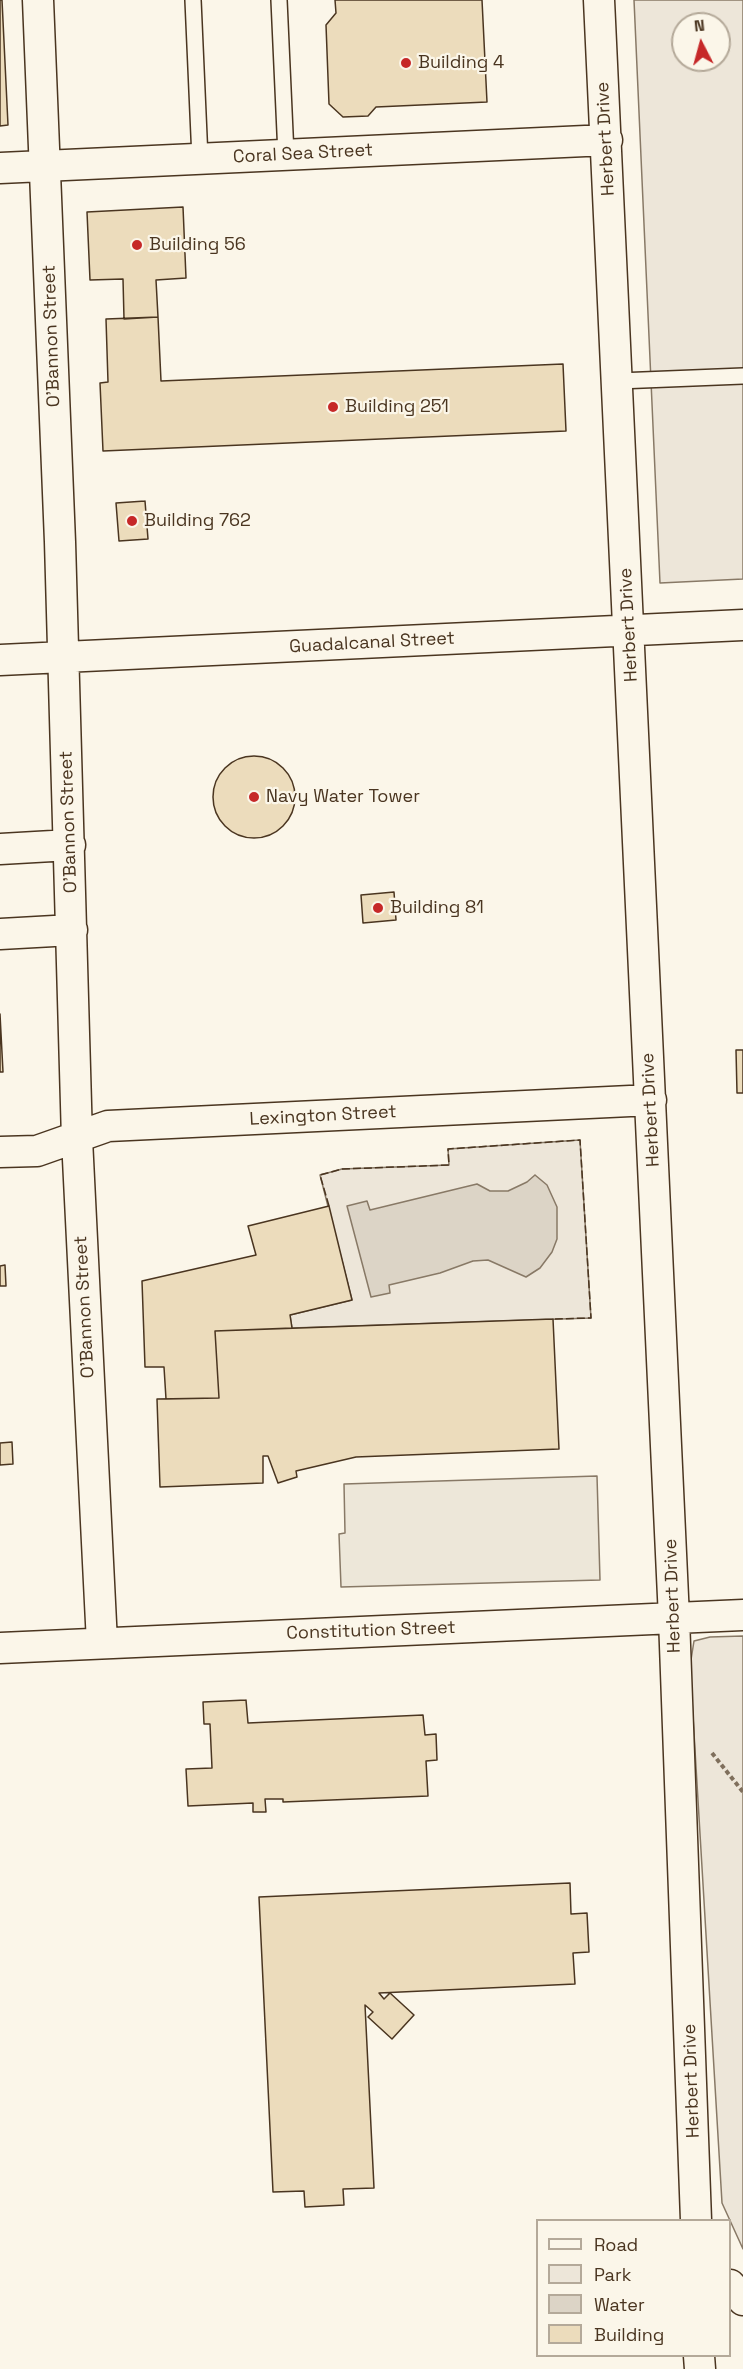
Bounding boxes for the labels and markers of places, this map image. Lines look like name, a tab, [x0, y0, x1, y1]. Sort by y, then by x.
place label: Building 4	[418, 52, 504, 74]
marker: Building 4	[399, 56, 413, 70]
place label: Building 56	[149, 234, 246, 256]
marker: Building 56	[130, 238, 144, 252]
place label: Building 251	[345, 396, 449, 418]
marker: Building 251	[326, 400, 340, 414]
place label: Building 762	[144, 510, 251, 532]
marker: Building 762	[125, 514, 139, 528]
place label: Navy Water Tower	[266, 786, 420, 808]
marker: Navy Water Tower	[247, 790, 261, 804]
place label: Building 81	[390, 897, 484, 919]
marker: Building 81	[371, 901, 385, 915]

